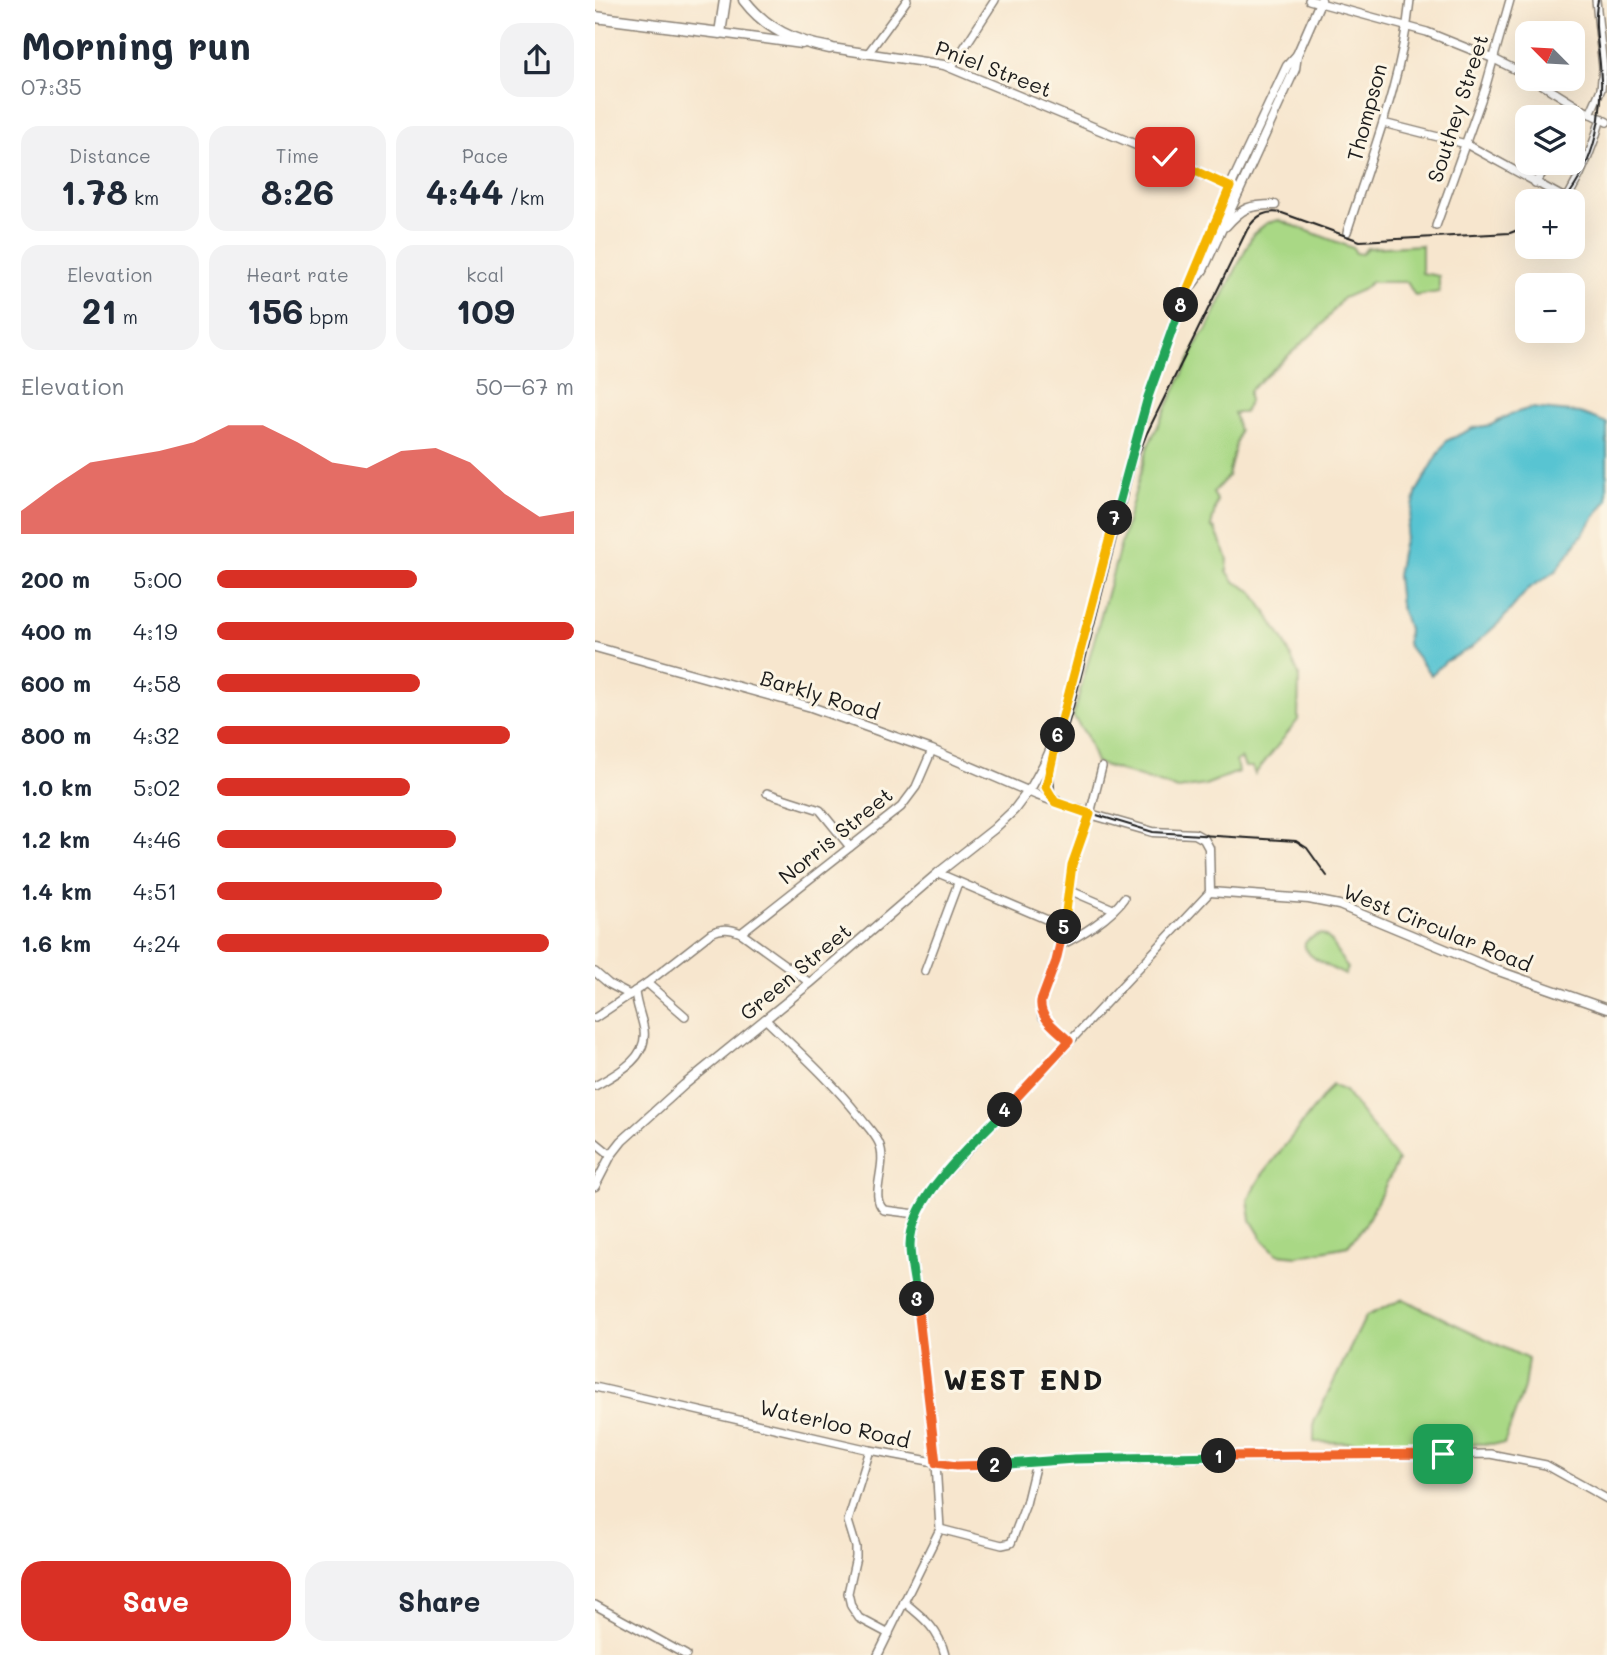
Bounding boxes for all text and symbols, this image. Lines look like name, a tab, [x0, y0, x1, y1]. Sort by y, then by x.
text: Morning run	[21, 20, 251, 70]
north arrow	[1515, 21, 1585, 91]
map controls	[1515, 21, 1585, 343]
button: share	[500, 23, 574, 97]
street label: Southey Street	[1420, 30, 1494, 186]
street label: Pniel Street	[932, 33, 1056, 103]
street label: Thompson	[1340, 60, 1392, 164]
text: 07:35	[21, 71, 82, 101]
button: layers	[1515, 105, 1585, 175]
pin	[1135, 127, 1195, 187]
icon: check	[1146, 138, 1184, 176]
text: Distance	[69, 143, 151, 168]
text: Time	[276, 143, 319, 168]
text: Pace	[462, 143, 508, 168]
text: 1.78	[60, 168, 128, 214]
text: 8:26	[261, 168, 334, 214]
text: 4:44	[426, 168, 503, 214]
text: km	[128, 185, 159, 210]
text: /km	[503, 185, 545, 210]
button: +	[1515, 189, 1585, 259]
text: Elevation	[67, 262, 152, 287]
text: Heart rate	[246, 262, 349, 287]
text: kcal	[466, 262, 504, 287]
button: −	[1515, 273, 1585, 343]
text: 21	[82, 287, 117, 333]
text: 156	[246, 287, 304, 333]
text: 109	[456, 287, 515, 333]
pin: 8	[1163, 288, 1199, 322]
text: 8	[1175, 292, 1186, 317]
text: m	[117, 304, 138, 329]
text: bpm	[304, 304, 349, 329]
text: Elevation	[21, 371, 124, 401]
text: 50–67 m	[475, 371, 574, 401]
pin: 7	[1098, 500, 1133, 536]
text: 7	[1109, 505, 1120, 530]
text: 200 m	[21, 564, 90, 594]
text: 5:00	[133, 564, 182, 594]
text: 400 m	[21, 616, 92, 646]
text: 4:19	[133, 616, 178, 646]
street label: Barkly Road	[757, 663, 883, 725]
text: 600 m	[21, 668, 91, 698]
text: 4:58	[133, 668, 181, 698]
pin: 6	[1041, 718, 1075, 752]
text: 800 m	[21, 720, 91, 750]
text: 4:32	[133, 720, 180, 750]
text: 6	[1052, 722, 1063, 747]
text: 1.0 km	[21, 772, 92, 802]
text: 5:02	[133, 772, 181, 802]
street label: Norris Street	[772, 781, 898, 889]
text: 1.2 km	[21, 824, 90, 854]
text: 4:46	[133, 824, 181, 854]
text: 1.4 km	[21, 876, 92, 906]
text: 4:51	[133, 876, 177, 906]
street label: West Circular Road	[1340, 877, 1536, 977]
pin: 5	[1047, 909, 1081, 944]
text: 5	[1058, 914, 1069, 939]
street label: Green Street	[734, 917, 856, 1025]
text: 1.6 km	[21, 928, 91, 958]
text: 4:24	[133, 928, 180, 958]
pin: 4	[987, 1092, 1023, 1128]
text: 4	[998, 1097, 1011, 1122]
pin: 3	[899, 1282, 935, 1316]
text: 3	[911, 1286, 922, 1311]
district label: WEST END	[943, 1361, 1105, 1397]
street label: Waterloo Road	[757, 1393, 913, 1453]
pin	[1413, 1424, 1473, 1484]
icon: arrive	[1424, 1435, 1462, 1473]
pin: 1	[1201, 1438, 1237, 1474]
text: 1	[1214, 1443, 1223, 1468]
pin: 2	[977, 1448, 1013, 1482]
text: 2	[989, 1452, 1000, 1477]
button: Save	[21, 1561, 291, 1641]
button: Share	[305, 1561, 574, 1641]

